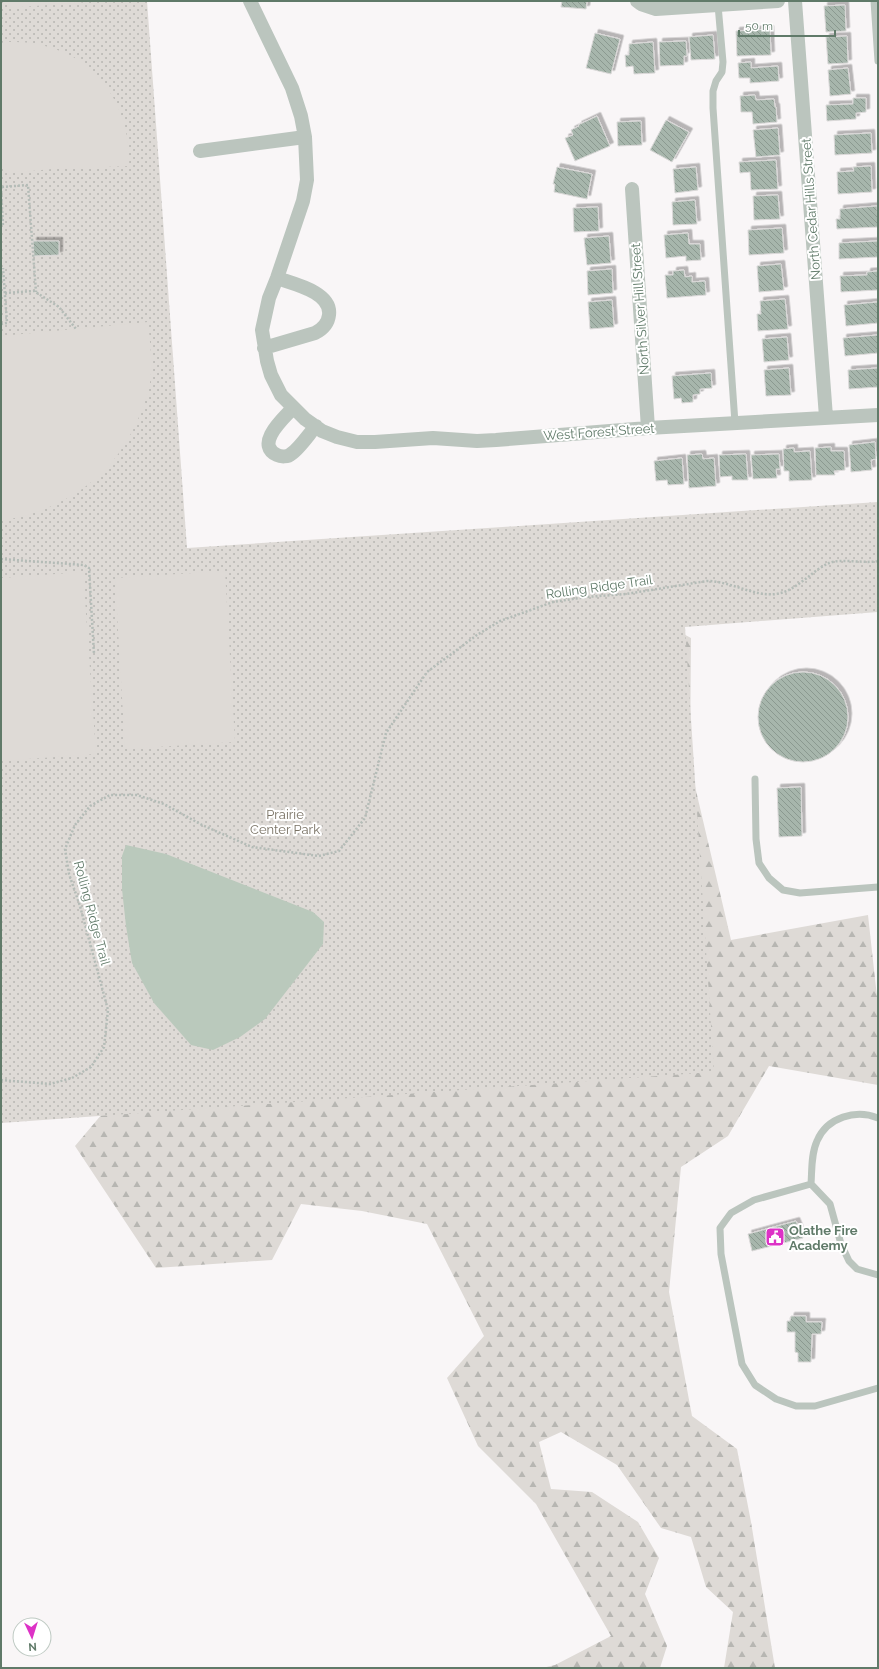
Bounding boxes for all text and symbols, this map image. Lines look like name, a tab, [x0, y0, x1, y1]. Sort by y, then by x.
scale bar	[739, 12, 835, 38]
text: 50 m	[745, 19, 773, 33]
street label: North Cedar Hills Street	[799, 137, 823, 280]
street label: North Silver Hill Street	[628, 242, 652, 375]
street label: West Forest Street	[543, 421, 656, 443]
street label: Rolling Ridge Trail	[545, 572, 654, 602]
park label: Prairie Center Park	[250, 807, 320, 837]
street label: Rolling Ridge Trail	[71, 859, 113, 967]
place label: Olathe Fire Academy	[789, 1223, 858, 1253]
public building icon: Olathe Fire Academy	[764, 1226, 786, 1248]
north arrow	[12, 1617, 52, 1657]
text: N	[28, 1640, 37, 1653]

